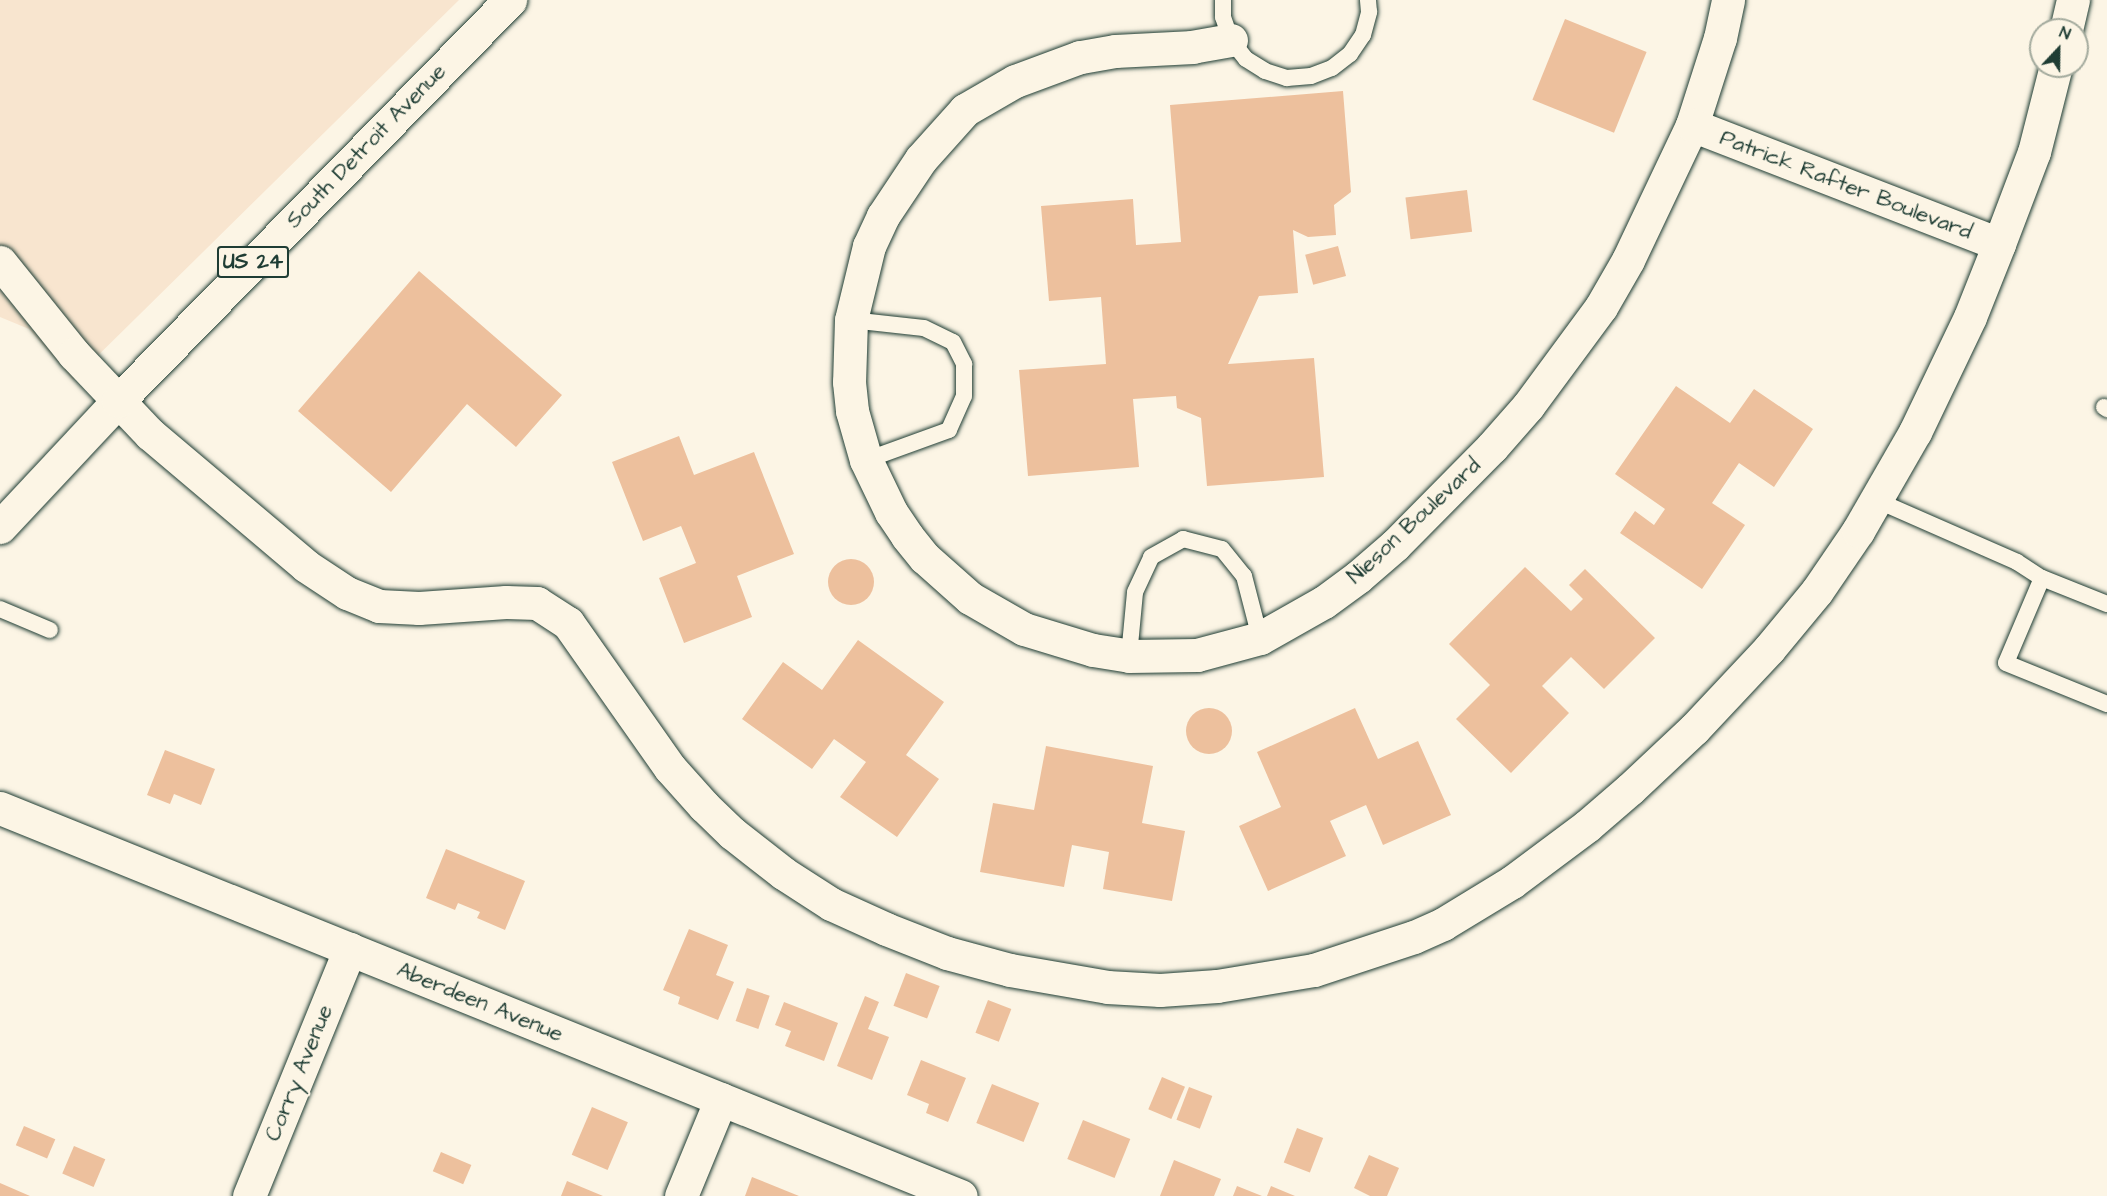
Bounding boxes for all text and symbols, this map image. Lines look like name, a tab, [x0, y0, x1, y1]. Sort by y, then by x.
north arrow	[2029, 18, 2089, 78]
text: N	[2056, 21, 2074, 45]
street label: South Detroit Avenue	[281, 58, 451, 234]
street label: Patrick Rafter Boulevard	[1716, 125, 1976, 245]
road number: US 24	[216, 244, 290, 280]
street label: Nieson Boulevard	[1342, 452, 1486, 590]
street label: Aberdeen Avenue	[393, 957, 567, 1047]
street label: Corry Avenue	[260, 1001, 338, 1145]

